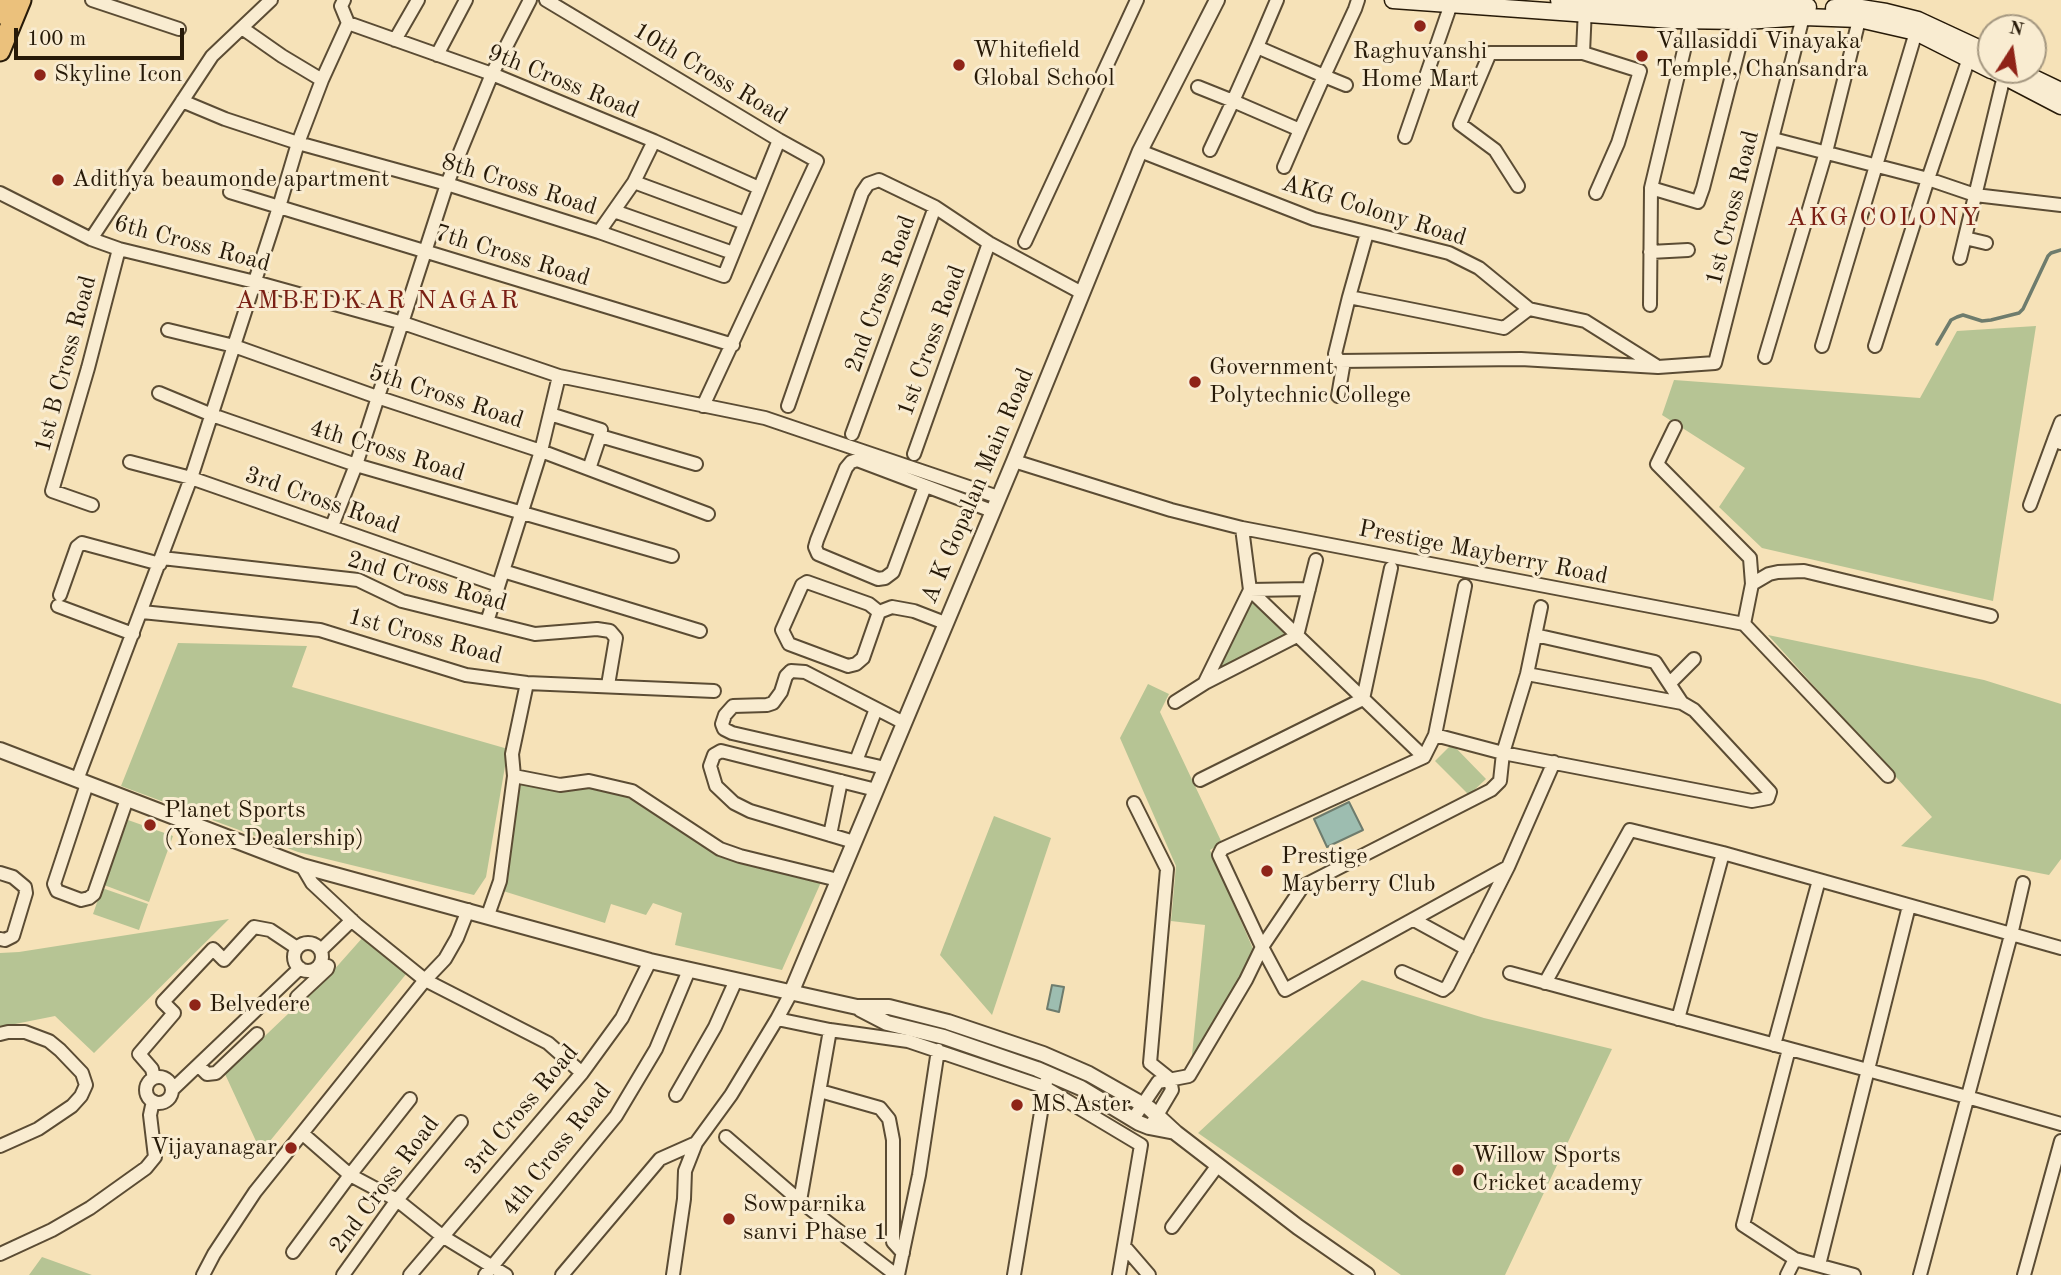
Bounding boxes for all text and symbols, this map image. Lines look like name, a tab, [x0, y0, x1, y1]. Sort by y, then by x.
scale bar	[18, 14, 187, 58]
north arrow	[1977, 14, 2047, 84]
street label: 10th Cross Road	[628, 17, 792, 131]
marker: Raghuvanshi Home Mart	[1412, 18, 1428, 34]
text: N	[2007, 19, 2025, 41]
place label: Vallasiddi Vinayaka Temple, Chansandra	[1656, 28, 1868, 84]
text: 100 m	[27, 29, 86, 50]
place label: Whitefield Global School	[973, 37, 1115, 93]
place label: Raghuvanshi Home Mart	[1353, 38, 1487, 94]
street label: 9th Cross Road	[483, 39, 643, 125]
marker: Vallasiddi Vinayaka Temple, Chansandra	[1634, 48, 1650, 64]
marker: Whitefield Global School	[951, 57, 967, 73]
place label: Skyline Icon	[54, 61, 183, 89]
marker: Skyline Icon	[32, 67, 48, 83]
street label: 1st Cross Road	[1700, 128, 1766, 288]
street label: 8th Cross Road	[438, 148, 600, 222]
place label: Adithya beaumonde apartment	[72, 166, 389, 194]
street label: AKG Colony Road	[1278, 169, 1470, 253]
marker: Adithya beaumonde apartment	[50, 172, 66, 188]
district label: AKG COLONY	[1788, 202, 1980, 234]
street label: 6th Cross Road	[111, 209, 273, 279]
street label: 2nd Cross Road	[839, 212, 923, 376]
street label: 7th Cross Road	[431, 219, 593, 293]
street label: 1st Cross Road	[891, 262, 973, 420]
street label: 1st B Cross Road	[29, 273, 103, 455]
district label: AMBEDKAR NAGAR	[237, 285, 519, 317]
place label: Government Polytechnic College	[1209, 354, 1411, 410]
street label: 5th Cross Road	[365, 358, 527, 436]
street label: A K Gopalan Main Road	[915, 364, 1041, 608]
marker: Government Polytechnic College	[1187, 374, 1203, 390]
street label: 4th Cross Road	[306, 414, 468, 488]
street label: 3rd Cross Road	[241, 461, 403, 541]
street label: Prestige Mayberry Road	[1356, 515, 1610, 591]
street label: 2nd Cross Road	[344, 545, 510, 619]
street label: 1st Cross Road	[345, 603, 505, 671]
place label: Planet Sports (Yonex Dealership)	[164, 797, 364, 853]
marker: Planet Sports (Yonex Dealership)	[142, 817, 158, 833]
place label: Prestige Mayberry Club	[1281, 843, 1435, 899]
marker: Prestige Mayberry Club	[1259, 863, 1275, 879]
place label: Belvedere	[209, 991, 310, 1019]
marker: Belvedere	[187, 997, 203, 1013]
street label: 3rd Cross Road	[459, 1039, 585, 1181]
street label: 4th Cross Road	[496, 1078, 618, 1222]
place label: MS Aster	[1031, 1091, 1131, 1119]
marker: MS Aster	[1009, 1097, 1025, 1113]
street label: 2nd Cross Road	[324, 1110, 446, 1260]
place label: Vijayanagar	[151, 1134, 277, 1162]
marker: Vijayanagar	[283, 1140, 299, 1156]
place label: Willow Sports Cricket academy	[1472, 1142, 1643, 1198]
marker: Willow Sports Cricket academy	[1450, 1162, 1466, 1178]
place label: Sowparnika sanvi Phase 1	[743, 1191, 887, 1247]
marker: Sowparnika sanvi Phase 1	[721, 1211, 737, 1227]

